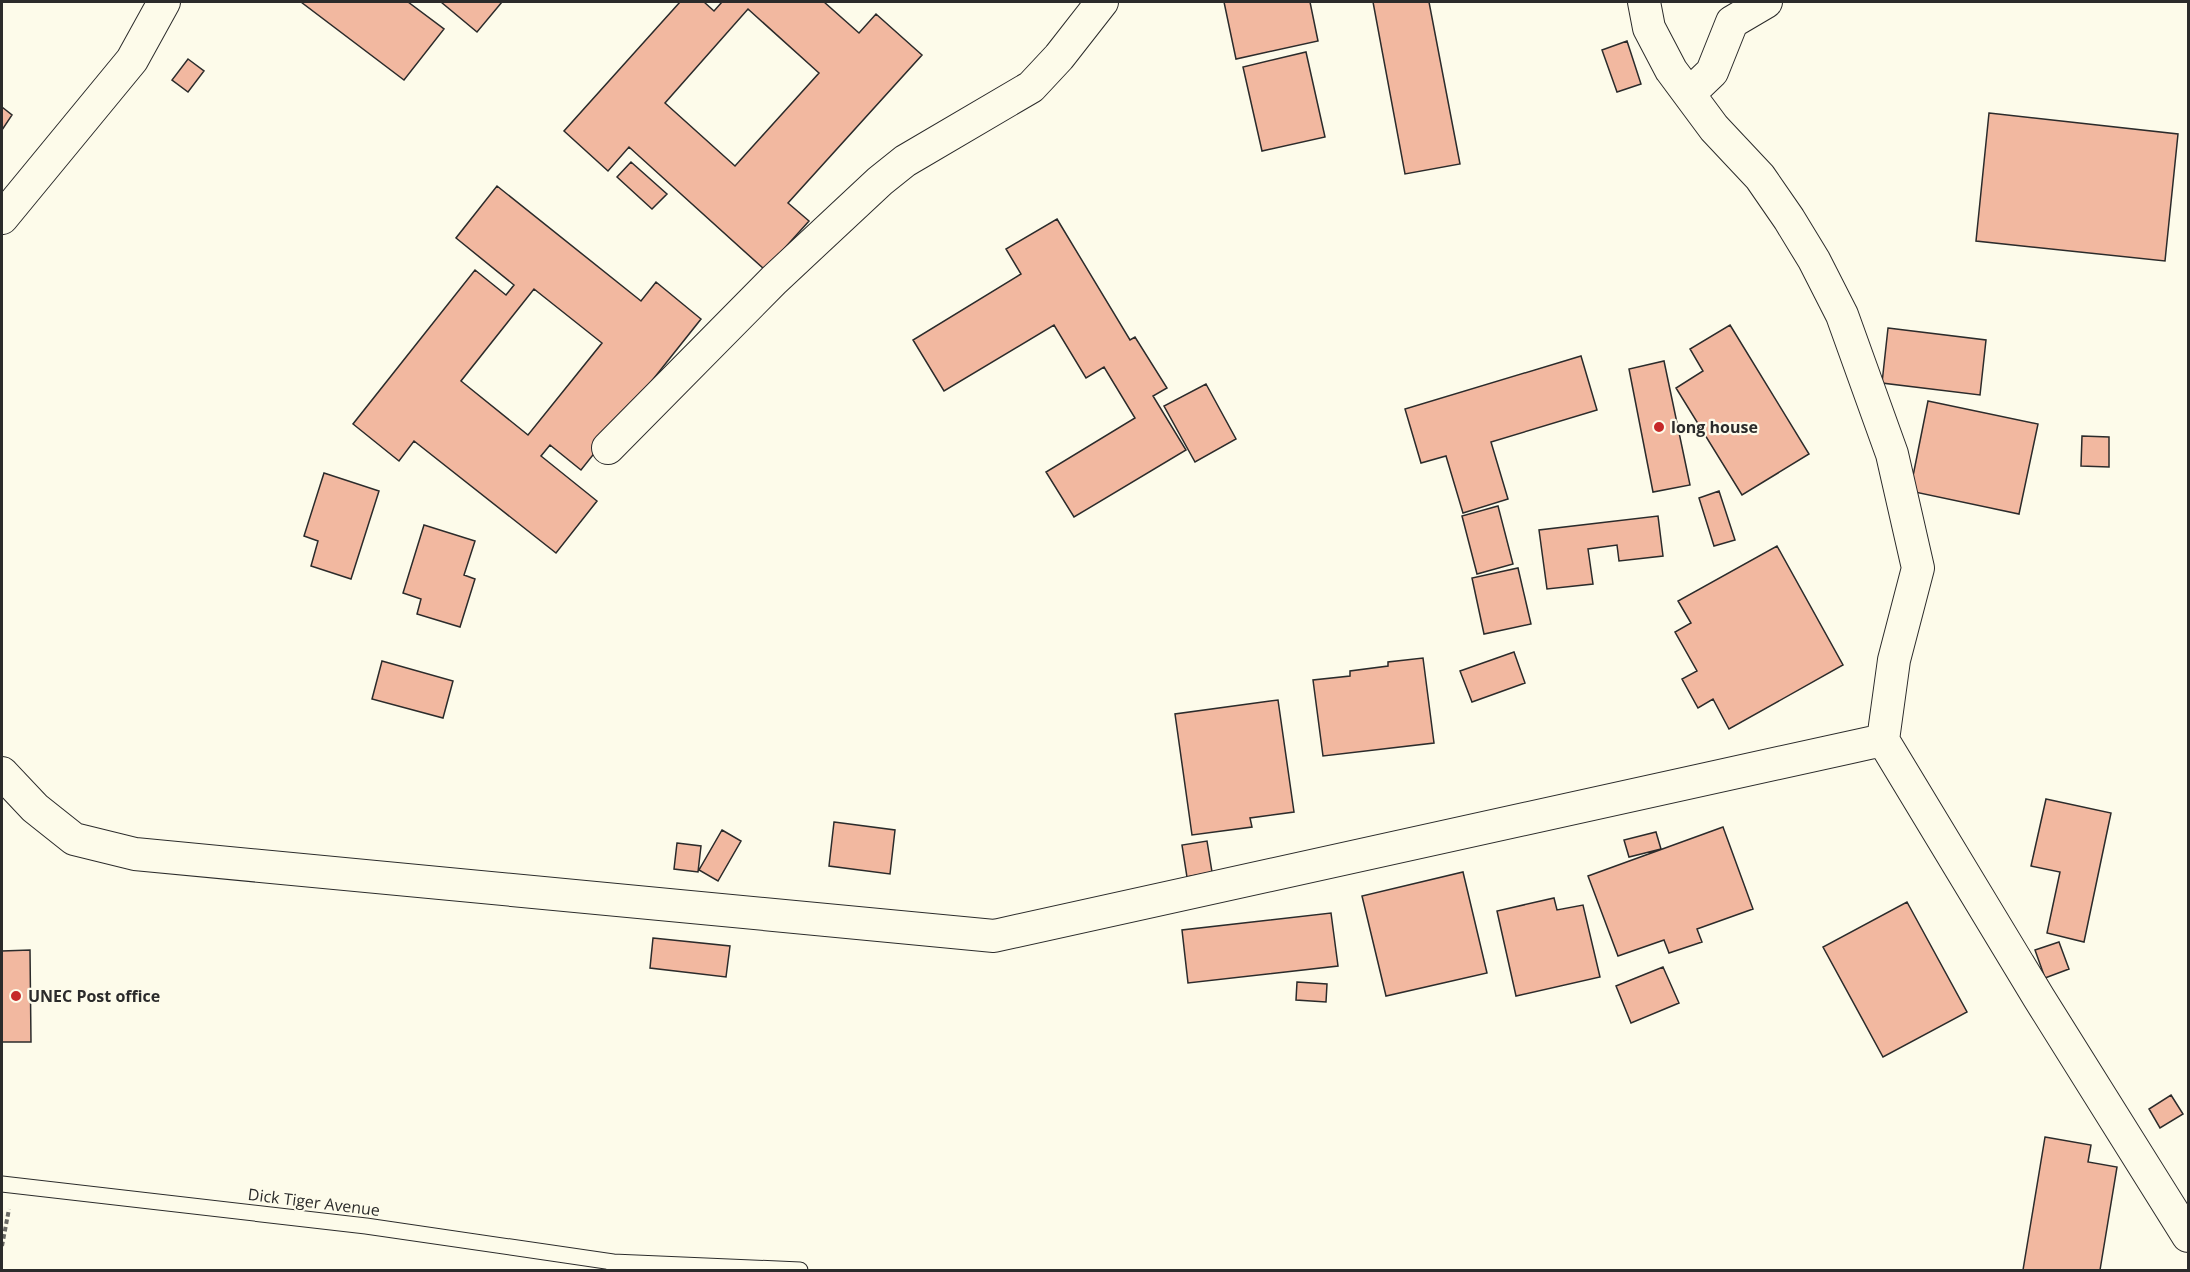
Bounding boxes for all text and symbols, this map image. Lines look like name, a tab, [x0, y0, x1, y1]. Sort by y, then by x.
place label: long house	[1671, 416, 1758, 438]
marker: long house	[1652, 420, 1666, 434]
place label: UNEC Post office	[28, 985, 160, 1007]
marker: UNEC Post office	[9, 989, 23, 1003]
street label: Dick Tiger Avenue	[247, 1183, 381, 1221]

